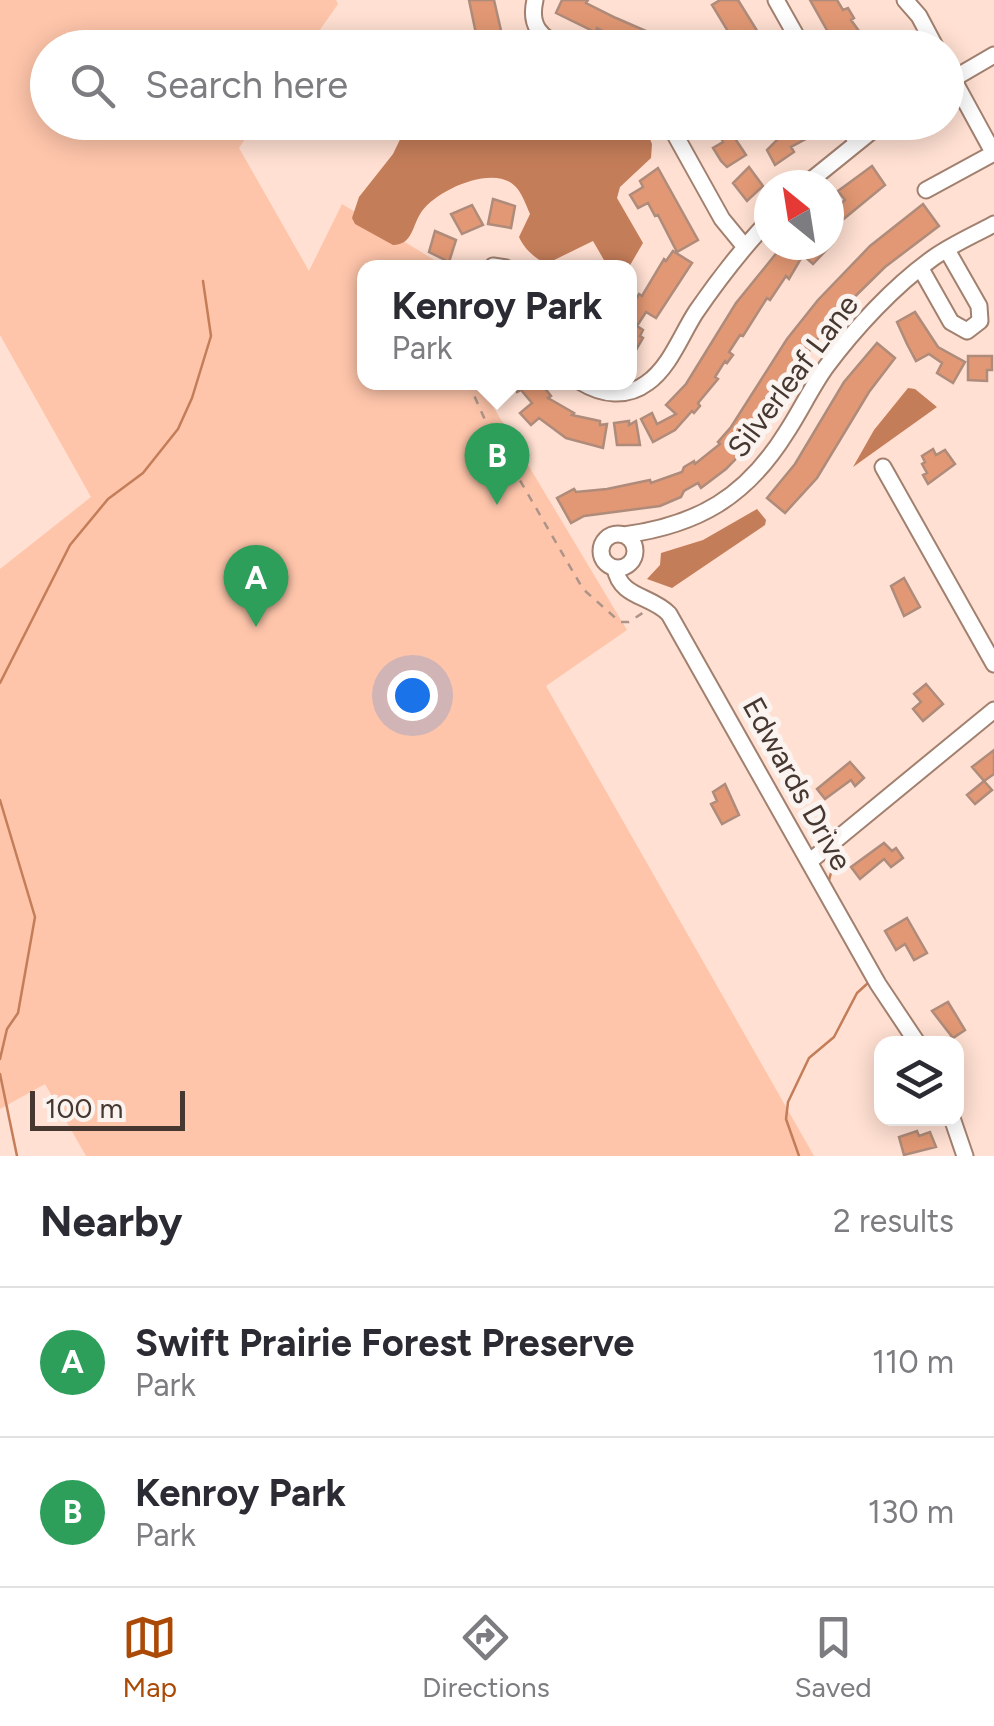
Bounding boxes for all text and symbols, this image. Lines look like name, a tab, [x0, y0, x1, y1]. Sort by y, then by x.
search box	[30, 30, 964, 140]
icon: search	[65, 58, 120, 113]
text: Search here	[145, 62, 348, 108]
north arrow	[754, 170, 844, 260]
popup	[357, 260, 637, 390]
text: Kenroy Park	[391, 283, 603, 329]
street label: Silverleaf Lane	[719, 287, 866, 465]
text: Park	[391, 329, 452, 367]
pin: B	[464, 422, 530, 505]
pin: A	[224, 544, 288, 627]
your location	[387, 670, 438, 721]
street label: Edwards Drive	[735, 691, 860, 877]
map controls	[874, 1036, 964, 1126]
button: layers	[874, 1036, 964, 1126]
scale bar	[30, 1086, 185, 1130]
text: 100 m	[45, 1091, 123, 1125]
text: Nearby	[40, 1196, 182, 1247]
text: 2 results	[833, 1202, 954, 1240]
text: Swift Prairie Forest Preserve	[135, 1320, 634, 1366]
text: A	[61, 1343, 84, 1381]
text: 110 m	[872, 1343, 954, 1381]
text: Park	[135, 1366, 196, 1404]
text: Kenroy Park	[135, 1470, 346, 1516]
text: B	[63, 1493, 82, 1531]
text: 130 m	[868, 1493, 954, 1531]
text: Park	[135, 1516, 196, 1554]
tab: Map	[122, 1610, 177, 1704]
tab: Directions	[422, 1610, 550, 1704]
tab: Saved	[794, 1610, 872, 1704]

